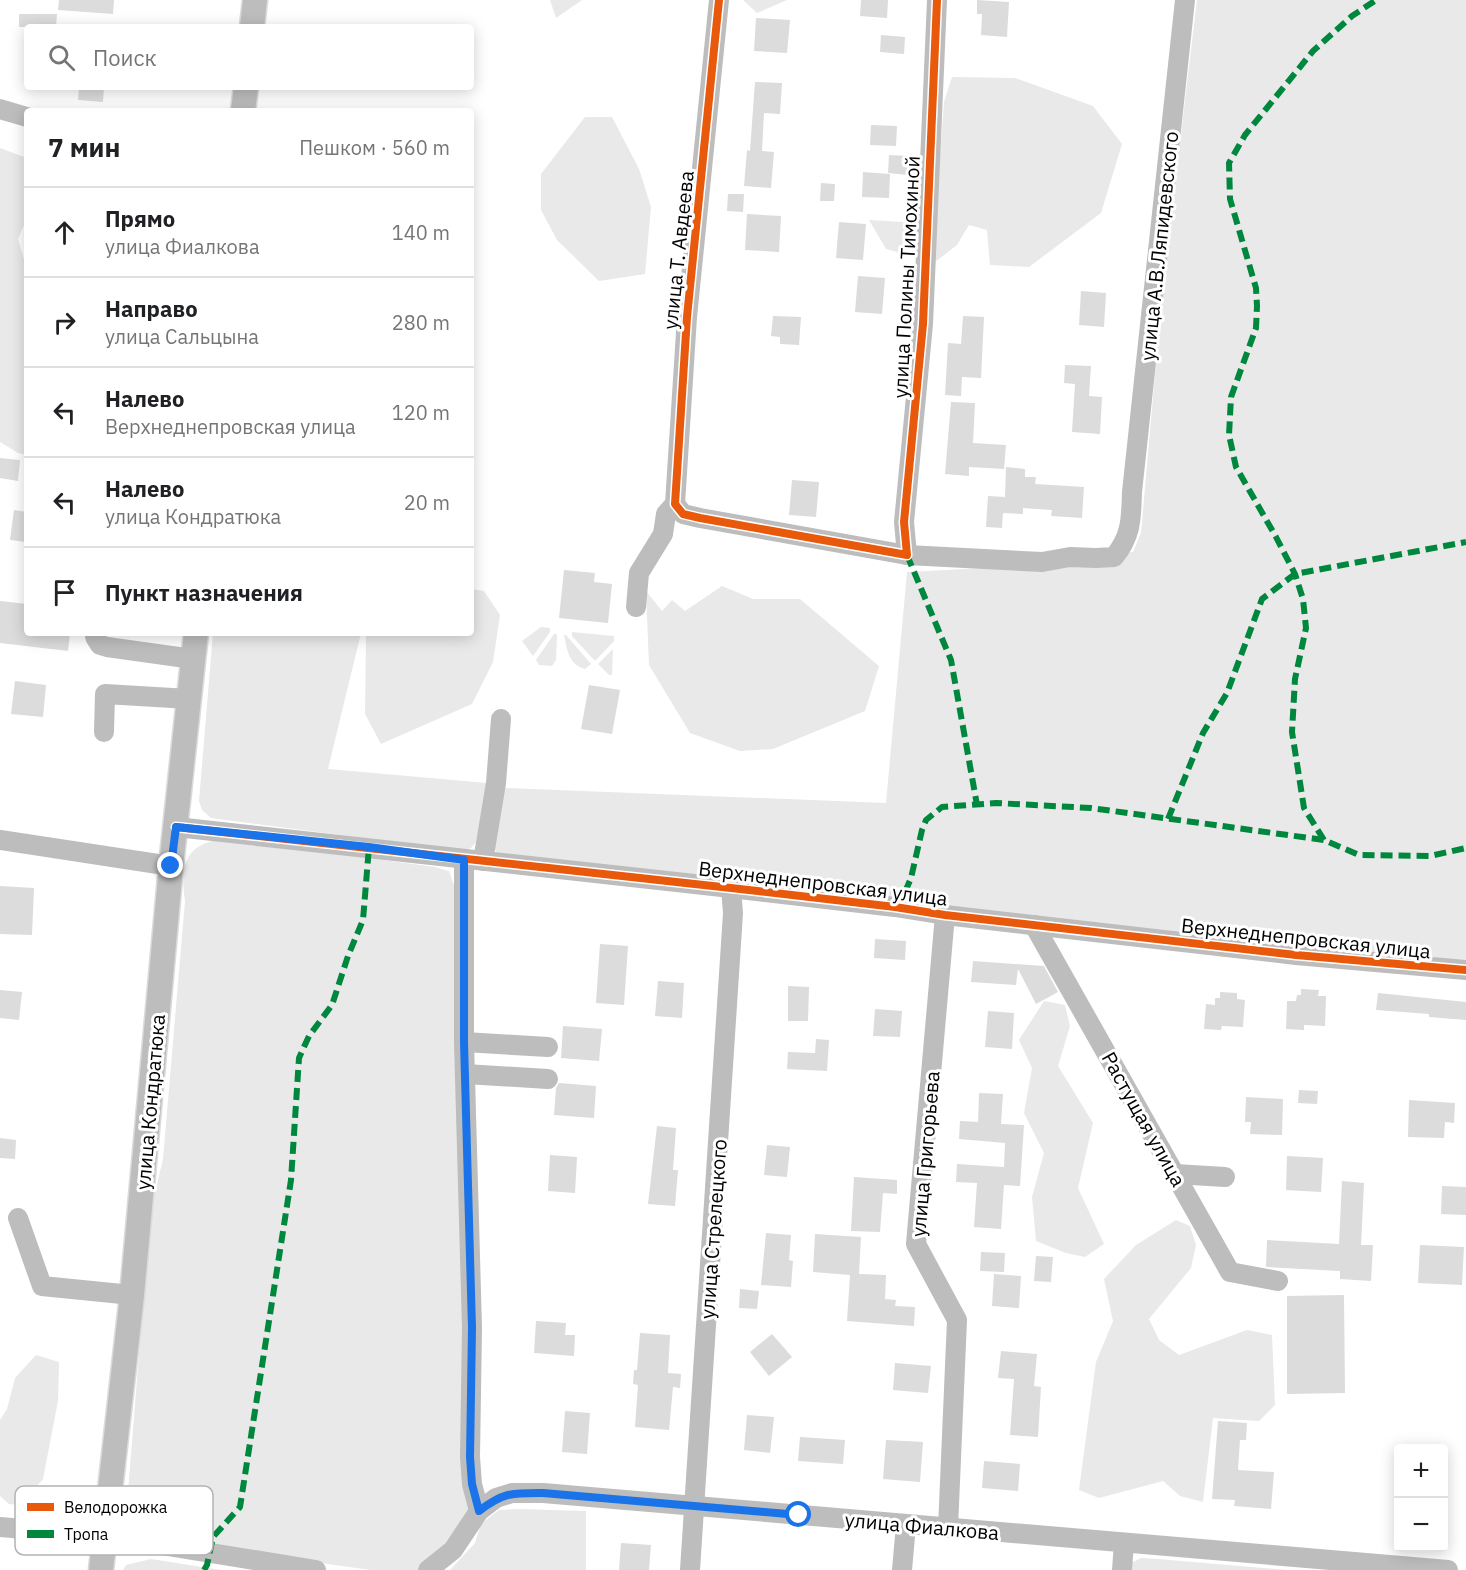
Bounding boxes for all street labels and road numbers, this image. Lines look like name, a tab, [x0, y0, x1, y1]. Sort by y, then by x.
street label: улица А.В.Ляпидевского	[1134, 130, 1184, 362]
street label: улица Полины Тимохиной	[886, 155, 926, 399]
street label: улица Т. Авдеева	[656, 169, 700, 331]
street label: Верхнеднепровская улица	[697, 854, 949, 912]
street label: Верхнеднепровская улица	[1180, 911, 1432, 965]
street label: улица Кондратюка	[129, 1013, 171, 1191]
street label: Растущая улица	[1096, 1047, 1192, 1192]
street label: улица Григорьева	[904, 1070, 946, 1238]
street label: улица Стрелецкого	[693, 1138, 733, 1320]
street label: улица Фиалкова	[844, 1506, 1000, 1546]

